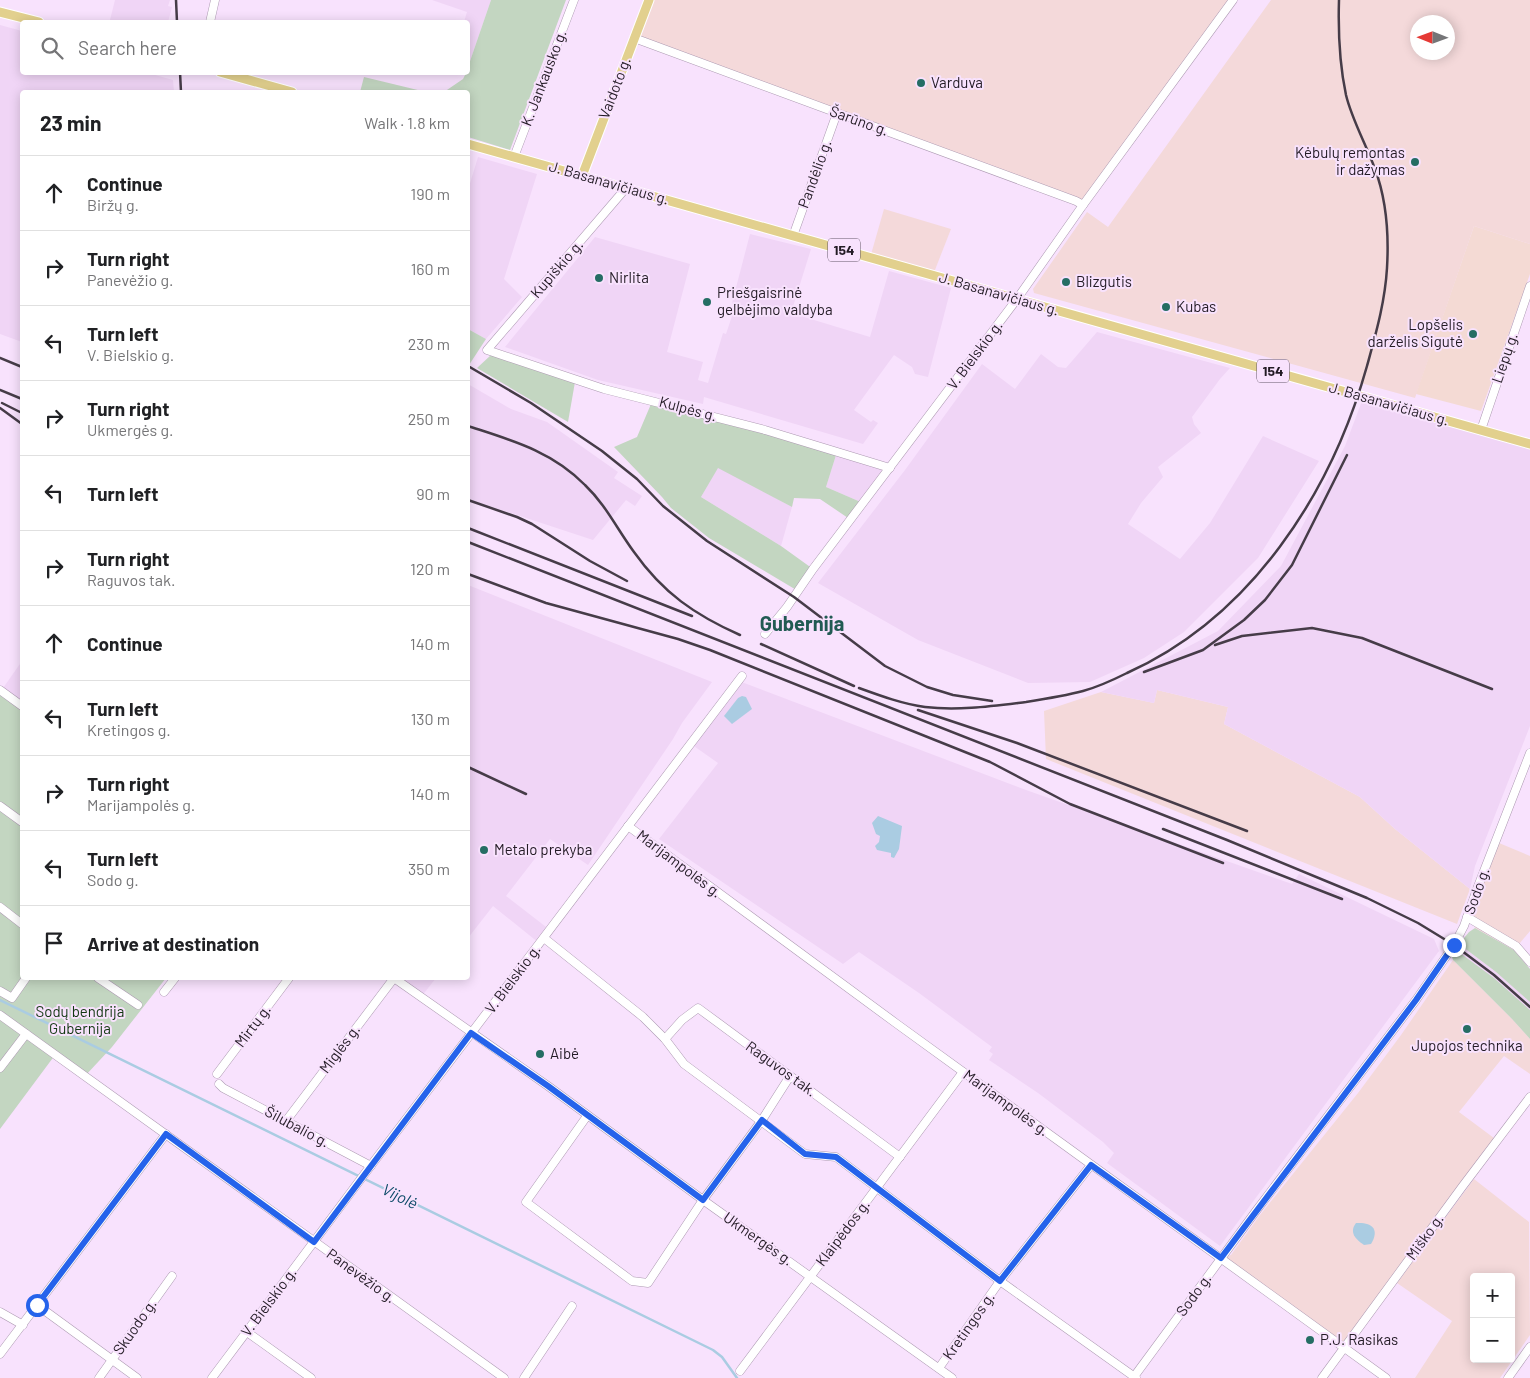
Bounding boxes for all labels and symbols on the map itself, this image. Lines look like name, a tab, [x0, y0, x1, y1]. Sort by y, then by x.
north arrow	[1410, 15, 1455, 60]
street label: K. Jankausko g.	[516, 27, 570, 128]
street label: Vaidoto g.	[594, 54, 634, 121]
place label: Varduva	[931, 73, 983, 91]
marker: Varduva	[915, 77, 927, 89]
street label: Šarūno g.	[827, 101, 891, 139]
street label: Pandėlio g.	[793, 137, 835, 210]
place label: Kėbulų remontas ir dažymas	[1295, 143, 1405, 178]
street label: J. Basanavičiaus g.	[547, 156, 671, 208]
marker: Kėbulų remontas ir dažymas	[1409, 156, 1421, 168]
street label: Kupiškio g.	[526, 236, 586, 301]
road number: 154	[828, 238, 860, 262]
street label: J. Basanavičiaus g.	[937, 267, 1061, 319]
place label: Nirlita	[609, 268, 649, 286]
marker: Nirlita	[593, 272, 605, 284]
place label: Blizgutis	[1076, 272, 1132, 290]
marker: Blizgutis	[1060, 276, 1072, 288]
place label: Priešgaisrinė gelbėjimo valdyba	[717, 283, 833, 318]
marker: Priešgaisrinė gelbėjimo valdyba	[701, 296, 713, 308]
place label: Kubas	[1176, 297, 1216, 315]
marker: Kubas	[1160, 301, 1172, 313]
place label: Lopšelis darželis Sigutė	[1368, 315, 1463, 350]
street label: V. Bielskio g.	[942, 316, 1006, 392]
marker: Lopšelis darželis Sigutė	[1467, 328, 1479, 340]
street label: Liepų g.	[1487, 330, 1521, 385]
road number: 154	[1257, 360, 1289, 382]
street label: J. Basanavičiaus g.	[1327, 377, 1451, 429]
street label: Kulpės g.	[657, 392, 719, 424]
district label: Gubernija	[760, 611, 844, 635]
street label: Marijampolės g.	[634, 825, 726, 901]
place label: Metalo prekyba	[494, 840, 592, 858]
marker: Metalo prekyba	[478, 844, 490, 856]
street label: Sodo g.	[1459, 865, 1493, 917]
route end	[1443, 934, 1466, 957]
street label: V. Bielskio g.	[480, 940, 544, 1016]
street label: Mirtų g.	[230, 1000, 274, 1050]
park label: Sodų bendrija Gubernija	[35, 1002, 125, 1037]
street label: Miglės g.	[315, 1021, 363, 1076]
marker: Jupojos technika	[1461, 1023, 1473, 1035]
place label: Jupojos technika	[1411, 1036, 1523, 1054]
street label: Raguvos tak.	[743, 1037, 820, 1100]
place label: Aibė	[550, 1044, 579, 1062]
marker: Aibė	[534, 1048, 546, 1060]
street label: Marijampolės g.	[960, 1065, 1053, 1139]
street label: Šilubalio g.	[262, 1102, 333, 1151]
water label: Vijolė	[379, 1179, 421, 1212]
street label: Klaipėdos g.	[811, 1195, 873, 1269]
street label: Ukmergės g.	[720, 1208, 797, 1269]
street label: Miško g.	[1402, 1210, 1447, 1263]
street label: Panevėžio g.	[324, 1244, 400, 1306]
street label: V. Bielskio g.	[236, 1263, 300, 1339]
street label: Sodo g.	[1172, 1270, 1215, 1319]
street label: Kretingos g.	[938, 1288, 998, 1363]
route start	[26, 1294, 49, 1317]
street label: Skuodo g.	[108, 1295, 160, 1358]
place label: P.J. Rasikas	[1320, 1330, 1398, 1348]
marker: P.J. Rasikas	[1304, 1334, 1316, 1346]

